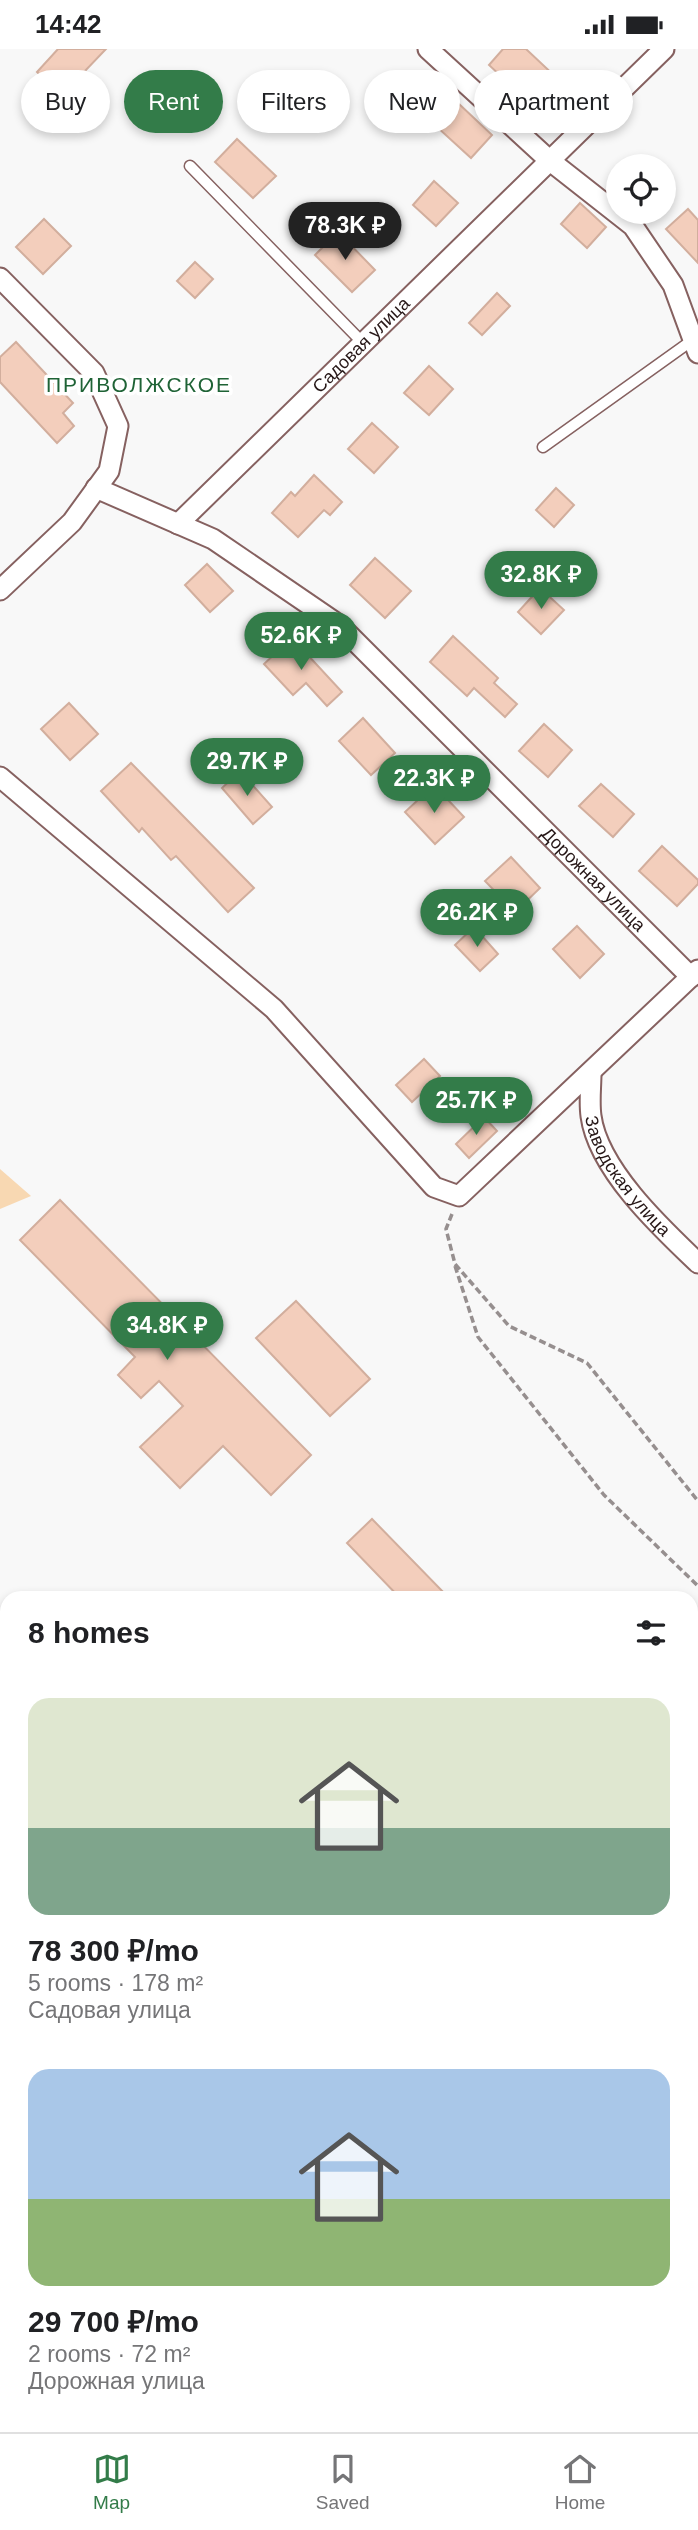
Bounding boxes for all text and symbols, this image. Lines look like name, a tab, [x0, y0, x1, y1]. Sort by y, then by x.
text: 14:42	[35, 9, 102, 39]
chip: Buy	[21, 70, 110, 133]
chip: Rent	[124, 70, 223, 133]
chip: Filters	[237, 70, 350, 133]
chip: New	[364, 70, 460, 133]
chip: Apartment	[474, 70, 633, 133]
map controls	[606, 154, 676, 224]
button: locate	[606, 154, 676, 224]
pin: 78.3K ₽	[280, 203, 410, 262]
text: 78.3K ₽	[304, 212, 386, 238]
street label: Садовая улица	[309, 293, 414, 397]
district label: ПРИВОЛЖСКОЕ	[46, 373, 232, 396]
pin: 32.8K ₽	[476, 552, 606, 611]
text: 32.8K ₽	[500, 561, 582, 587]
pin: 52.6K ₽	[236, 613, 366, 672]
text: 52.6K ₽	[260, 622, 342, 648]
pin: 29.7K ₽	[182, 739, 312, 798]
text: 29.7K ₽	[206, 748, 288, 774]
pin: 22.3K ₽	[369, 755, 499, 815]
text: 22.3K ₽	[393, 765, 475, 791]
street label: Дорожная улица	[537, 823, 650, 936]
pin: 26.2K ₽	[412, 890, 542, 949]
text: 26.2K ₽	[436, 899, 518, 925]
pin: 25.7K ₽	[411, 1077, 541, 1137]
text: 25.7K ₽	[435, 1087, 517, 1113]
street label: Заводская улица	[581, 1114, 675, 1241]
pin: 34.8K ₽	[102, 1303, 232, 1362]
text: 34.8K ₽	[126, 1312, 208, 1338]
icon: filters	[632, 1614, 670, 1652]
text: 8 homes	[28, 1616, 150, 1649]
icon: home	[286, 1743, 412, 1869]
text: 78 300 ₽/mo	[28, 1934, 199, 1967]
text: 5 rooms · 178 m²	[28, 1970, 203, 1996]
text: Садовая улица	[28, 1997, 191, 2023]
icon: home	[286, 2114, 412, 2240]
text: 29 700 ₽/mo	[28, 2305, 199, 2338]
text: 2 rooms · 72 m²	[28, 2341, 190, 2367]
text: Дорожная улица	[28, 2368, 205, 2394]
tab: Map	[93, 2450, 131, 2514]
tab: Saved	[316, 2450, 370, 2514]
tab: Home	[555, 2450, 605, 2514]

